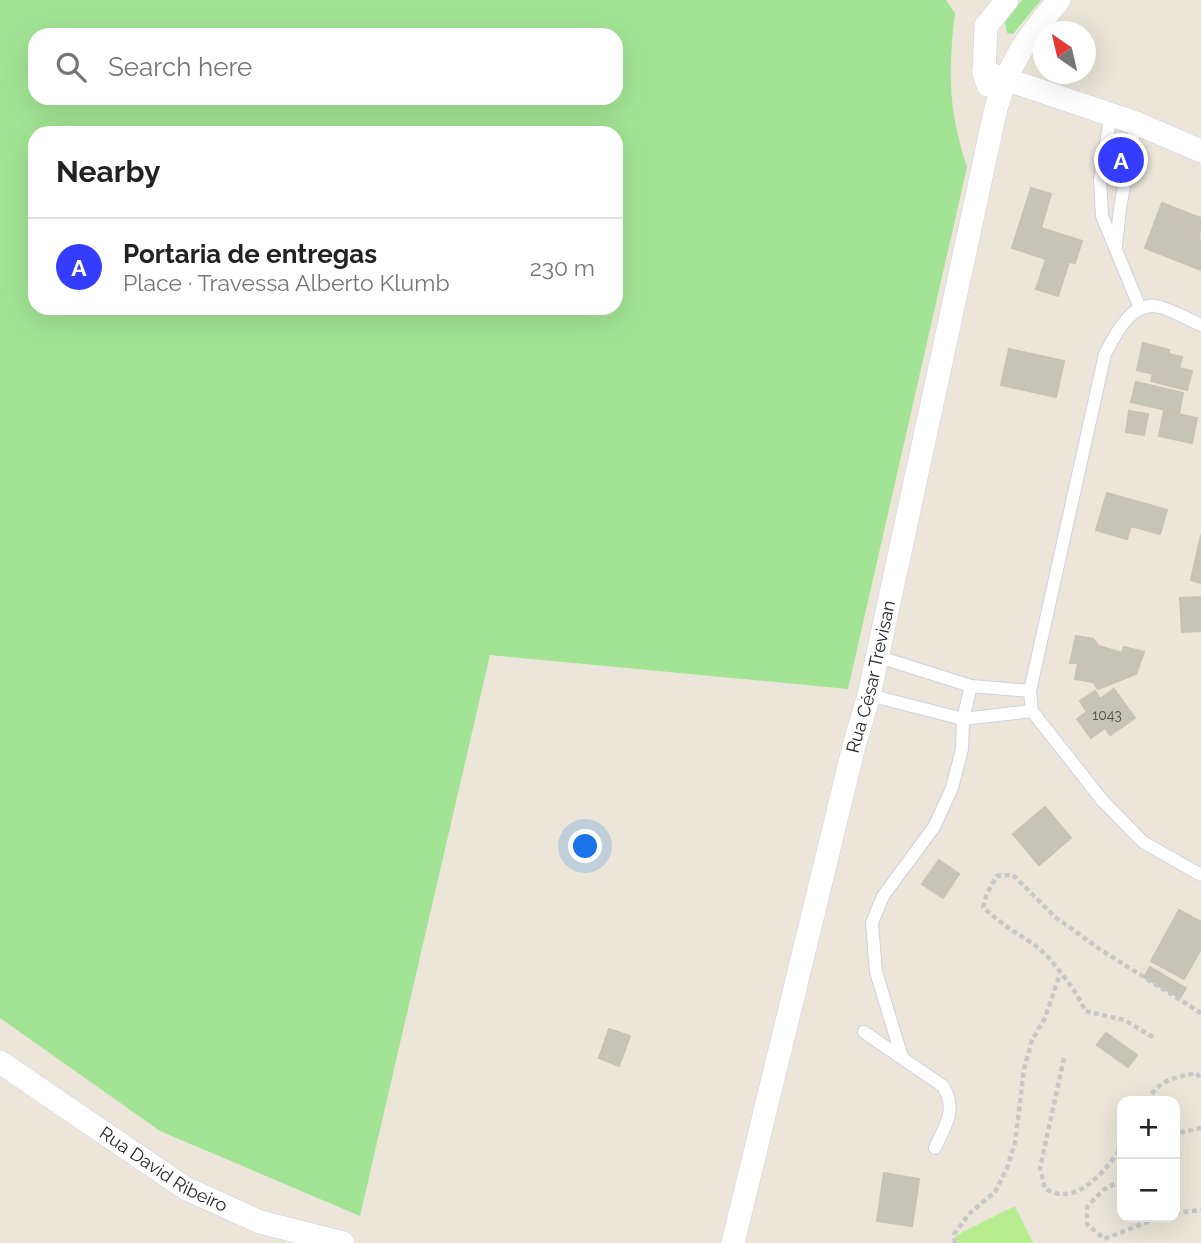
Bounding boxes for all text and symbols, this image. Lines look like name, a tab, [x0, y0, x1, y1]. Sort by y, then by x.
north arrow	[1033, 21, 1096, 84]
search box	[28, 28, 623, 105]
icon: search	[52, 48, 90, 86]
text: Search here	[108, 52, 252, 82]
pin: A	[1098, 134, 1144, 186]
text: Nearby	[56, 154, 160, 189]
text: Portaria de entregas	[123, 239, 377, 269]
text: A	[71, 254, 87, 281]
text: 230 m	[530, 254, 595, 281]
text: Place · Travessa Alberto Klumb	[123, 269, 450, 296]
street label: Rua César Trevisan	[842, 598, 899, 755]
house number: 1043	[1092, 707, 1122, 723]
your location	[568, 829, 602, 863]
map controls	[1117, 1096, 1180, 1222]
button: +	[1117, 1096, 1180, 1159]
street label: Rua David Ribeiro	[96, 1122, 231, 1216]
button: −	[1117, 1159, 1180, 1222]

